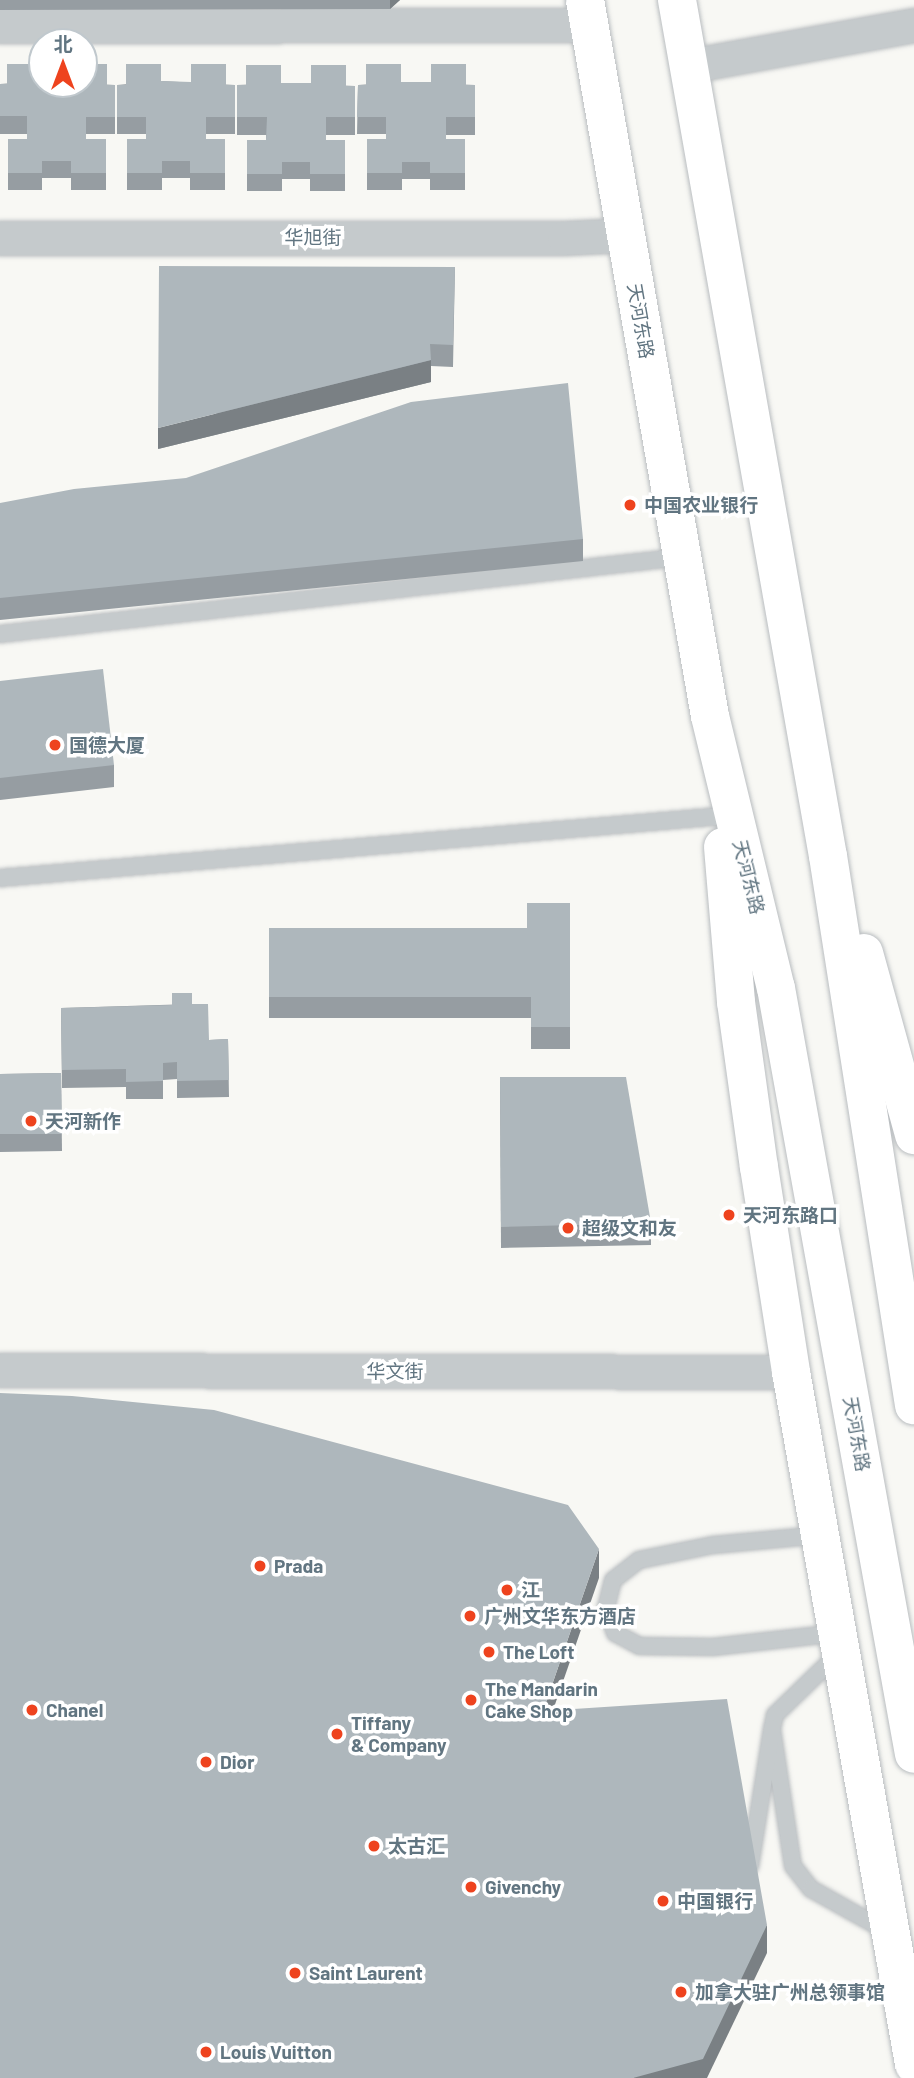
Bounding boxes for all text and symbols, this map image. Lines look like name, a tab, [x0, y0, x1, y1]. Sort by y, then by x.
north arrow	[28, 28, 98, 98]
text: 北	[53, 32, 73, 55]
street label: 华旭街	[285, 226, 341, 248]
street label: 天河东路	[623, 282, 659, 360]
place label: 中国农业银行	[644, 494, 758, 516]
marker: 中国农业银行	[622, 497, 638, 513]
place label: 国德大厦	[69, 734, 145, 756]
marker: 国德大厦	[47, 737, 63, 753]
street label: 天河东路	[729, 837, 769, 917]
place label: 天河新作	[45, 1110, 121, 1132]
marker: 天河新作	[23, 1113, 39, 1129]
place label: 天河东路口	[743, 1204, 838, 1226]
marker: 天河东路口	[721, 1207, 737, 1223]
place label: 超级文和友	[582, 1217, 677, 1239]
marker: 超级文和友	[560, 1220, 576, 1236]
street label: 华文街	[367, 1360, 423, 1382]
street label: 天河东路	[839, 1395, 875, 1473]
place label: Prada	[274, 1555, 323, 1577]
marker: Prada	[252, 1558, 268, 1574]
place label: 江	[521, 1579, 540, 1601]
marker: 江	[499, 1582, 515, 1598]
place label: 广州文华东方酒店	[484, 1605, 636, 1627]
marker: 广州文华东方酒店	[462, 1608, 478, 1624]
place label: The Loft	[503, 1641, 574, 1663]
marker: The Loft	[481, 1644, 497, 1660]
place label: The Mandarin Cake Shop	[485, 1678, 598, 1722]
marker: The Mandarin Cake Shop	[463, 1692, 479, 1708]
place label: Chanel	[46, 1699, 103, 1721]
marker: Chanel	[24, 1702, 40, 1718]
place label: Tiffany & Company	[351, 1712, 447, 1756]
marker: Tiffany & Company	[329, 1726, 345, 1742]
place label: Dior	[220, 1751, 254, 1773]
marker: Dior	[198, 1754, 214, 1770]
place label: 太古汇	[388, 1835, 445, 1857]
marker: 太古汇	[366, 1838, 382, 1854]
place label: Givenchy	[485, 1876, 561, 1898]
marker: Givenchy	[463, 1879, 479, 1895]
place label: 中国银行	[677, 1890, 753, 1912]
marker: 中国银行	[655, 1893, 671, 1909]
place label: Saint Laurent	[309, 1962, 423, 1984]
marker: Saint Laurent	[287, 1965, 303, 1981]
place label: 加拿大驻广州总领事馆	[695, 1981, 885, 2003]
marker: 加拿大驻广州总领事馆	[673, 1984, 689, 2000]
place label: Louis Vuitton	[220, 2041, 332, 2063]
marker: Louis Vuitton	[198, 2044, 214, 2060]

